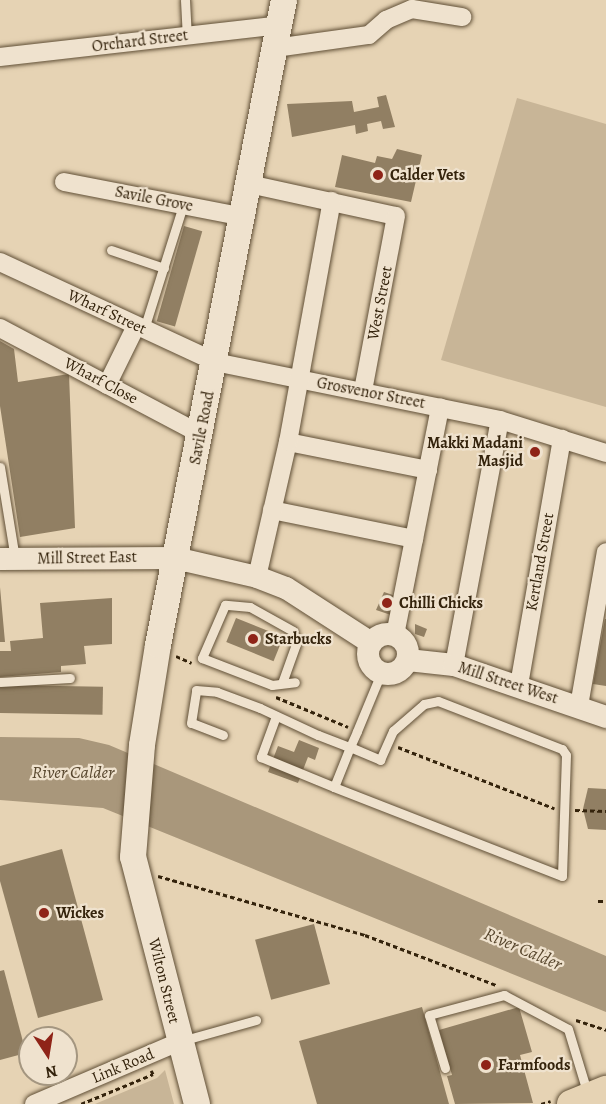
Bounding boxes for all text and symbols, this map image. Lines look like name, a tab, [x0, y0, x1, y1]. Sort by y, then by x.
street label: Orchard Street	[91, 26, 189, 56]
place label: Calder Vets	[390, 165, 465, 185]
marker: Calder Vets	[371, 168, 385, 182]
street label: Savile Grove	[113, 182, 195, 216]
street label: West Street	[363, 264, 397, 342]
street label: Wharf Street	[65, 285, 149, 339]
street label: Wharf Close	[61, 354, 141, 408]
street label: Grosvenor Street	[315, 373, 427, 413]
street label: Savile Road	[185, 390, 219, 466]
place label: Makki Madani Masjid	[427, 433, 523, 471]
marker: Makki Madani Masjid	[528, 445, 542, 459]
street label: Kertland Street	[522, 511, 558, 613]
street label: Mill Street East	[37, 548, 137, 568]
place label: Chilli Chicks	[399, 593, 483, 613]
marker: Chilli Chicks	[380, 596, 394, 610]
place label: Starbucks	[265, 629, 332, 649]
marker: Starbucks	[246, 632, 260, 646]
street label: Mill Street West	[456, 658, 560, 708]
water label: River Calder	[32, 761, 114, 783]
place label: Wickes	[56, 903, 104, 923]
marker: Wickes	[37, 906, 51, 920]
water label: River Calder	[481, 923, 565, 975]
street label: Wilton Street	[144, 936, 184, 1026]
north arrow	[18, 1026, 78, 1086]
street label: Link Road	[89, 1044, 157, 1088]
place label: Farmfoods	[498, 1055, 570, 1075]
marker: Farmfoods	[479, 1058, 493, 1072]
text: N	[43, 1060, 59, 1084]

